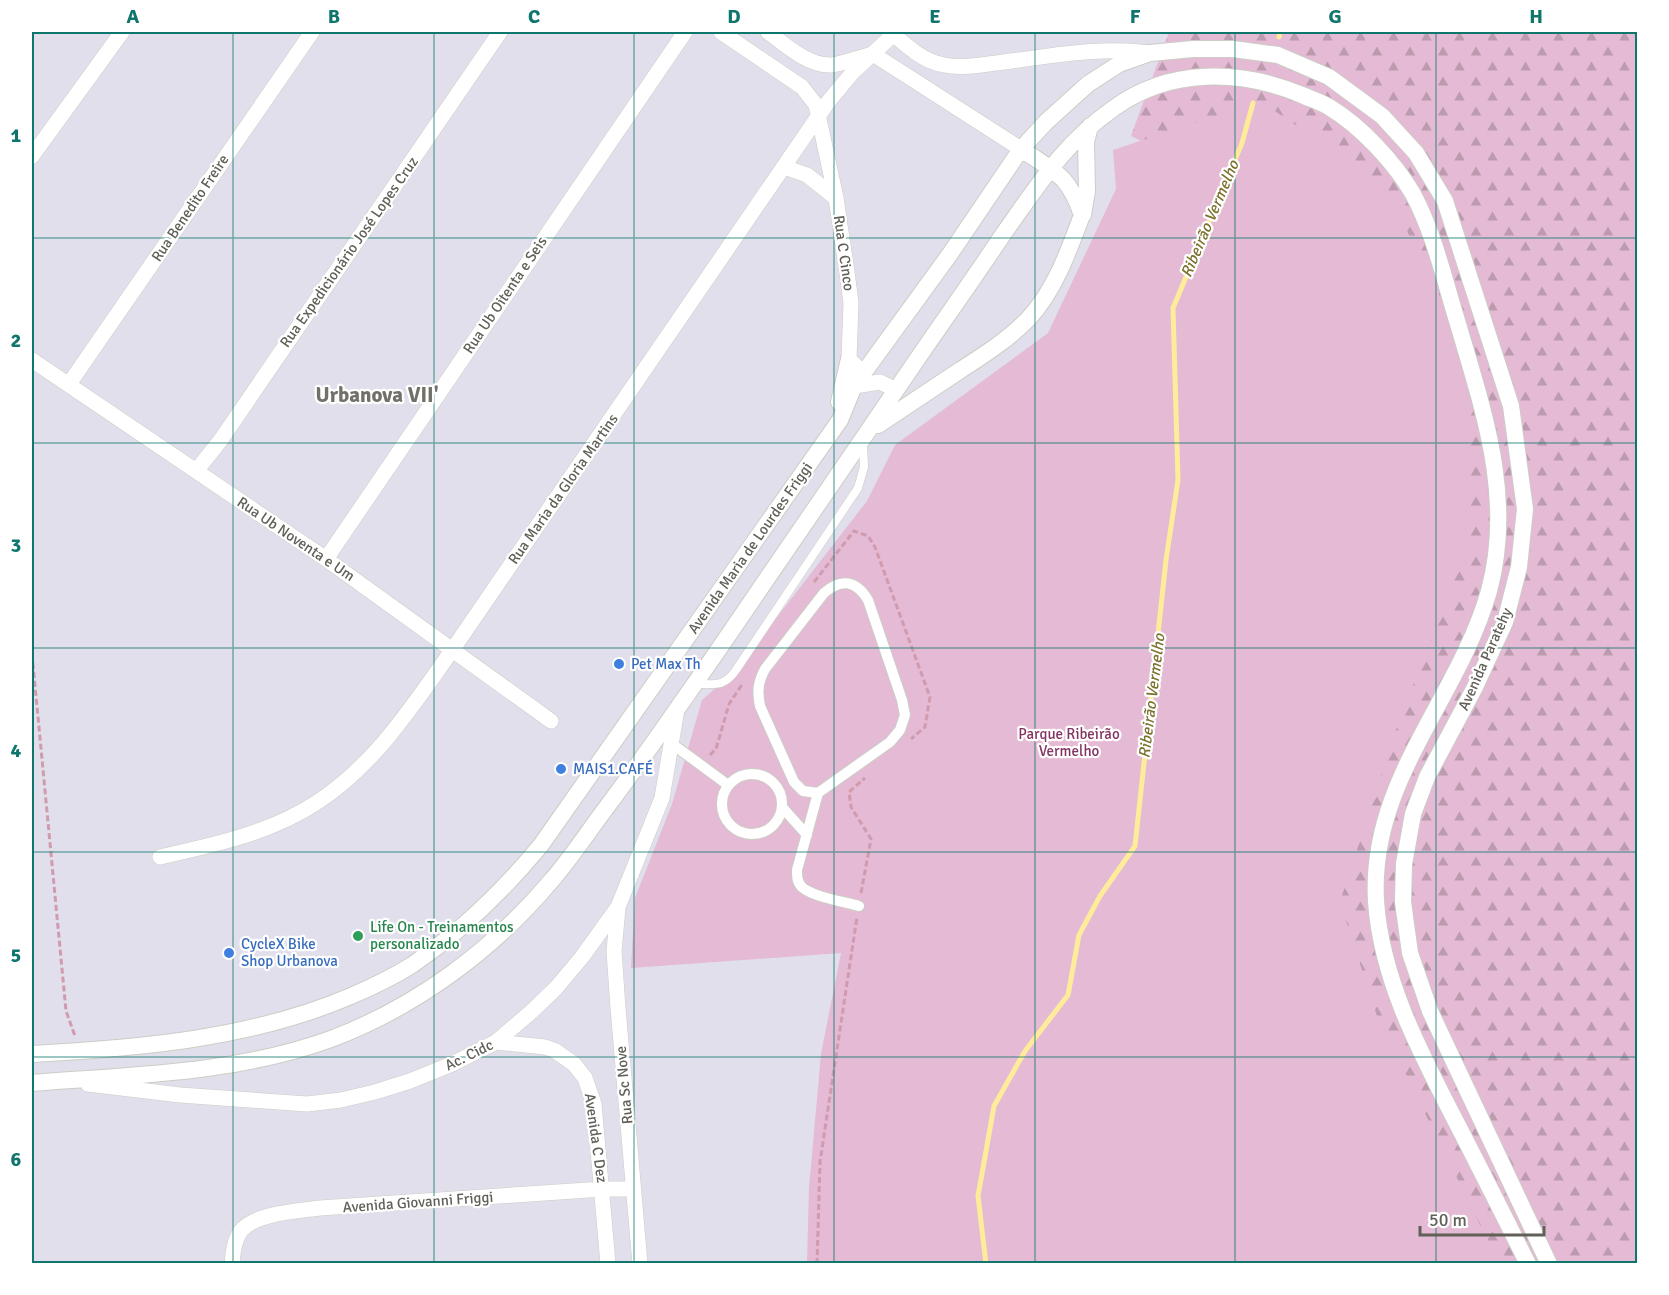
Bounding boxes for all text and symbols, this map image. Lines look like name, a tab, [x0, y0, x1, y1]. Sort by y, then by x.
text: A	[127, 4, 140, 29]
text: B	[328, 4, 340, 29]
text: C	[528, 4, 540, 29]
text: D	[727, 4, 741, 29]
text: E	[929, 4, 941, 29]
text: F	[1130, 4, 1141, 29]
text: G	[1328, 4, 1342, 29]
text: H	[1529, 4, 1543, 29]
text: 1	[11, 123, 22, 148]
street label: Rua Benedito Freire	[148, 151, 232, 265]
street label: Rua Expedicionário José Lopes Cruz	[276, 153, 422, 351]
water label: Ribeirão Vermelho	[1176, 157, 1244, 281]
street label: Rua C Cinco	[830, 214, 858, 292]
street label: Rua Ub Oitenta e Seis	[459, 233, 551, 357]
text: 2	[11, 328, 21, 353]
district label: Urbanova VII'	[315, 382, 439, 408]
street label: Rua Maria da Gloria Martins	[504, 410, 622, 568]
street label: Avenida Maria de Lourdes Friggi	[684, 459, 816, 637]
street label: Rua Ub Noventa e Um	[234, 493, 358, 585]
text: 3	[11, 533, 21, 558]
street label: Avenida Paratehy	[1454, 605, 1516, 713]
water label: Ribeirão Vermelho	[1134, 632, 1170, 759]
place label: Pet Max Th	[631, 655, 701, 673]
marker: Pet Max Th	[612, 657, 626, 671]
park label: Parque Ribeirão Vermelho	[1018, 725, 1120, 760]
text: 4	[11, 738, 22, 763]
place label: MAIS1.CAFÉ	[573, 759, 653, 778]
marker: MAIS1.CAFÉ	[554, 762, 568, 776]
place label: Life On - Treinamentos personalizado	[370, 918, 514, 953]
marker: Life On - Treinamentos personalizado	[351, 929, 365, 943]
place label: CycleX Bike Shop Urbanova	[241, 935, 338, 970]
text: 5	[11, 943, 21, 968]
marker: CycleX Bike Shop Urbanova	[222, 946, 236, 960]
street label: Ac. Cidc	[442, 1036, 496, 1074]
street label: Rua Sc Nove	[612, 1045, 636, 1125]
street label: Avenida C Dez	[581, 1092, 611, 1184]
text: 6	[11, 1147, 22, 1172]
street label: Avenida Giovanni Friggi	[342, 1188, 494, 1216]
scale bar	[1420, 1199, 1544, 1237]
text: 50 m	[1429, 1209, 1467, 1231]

